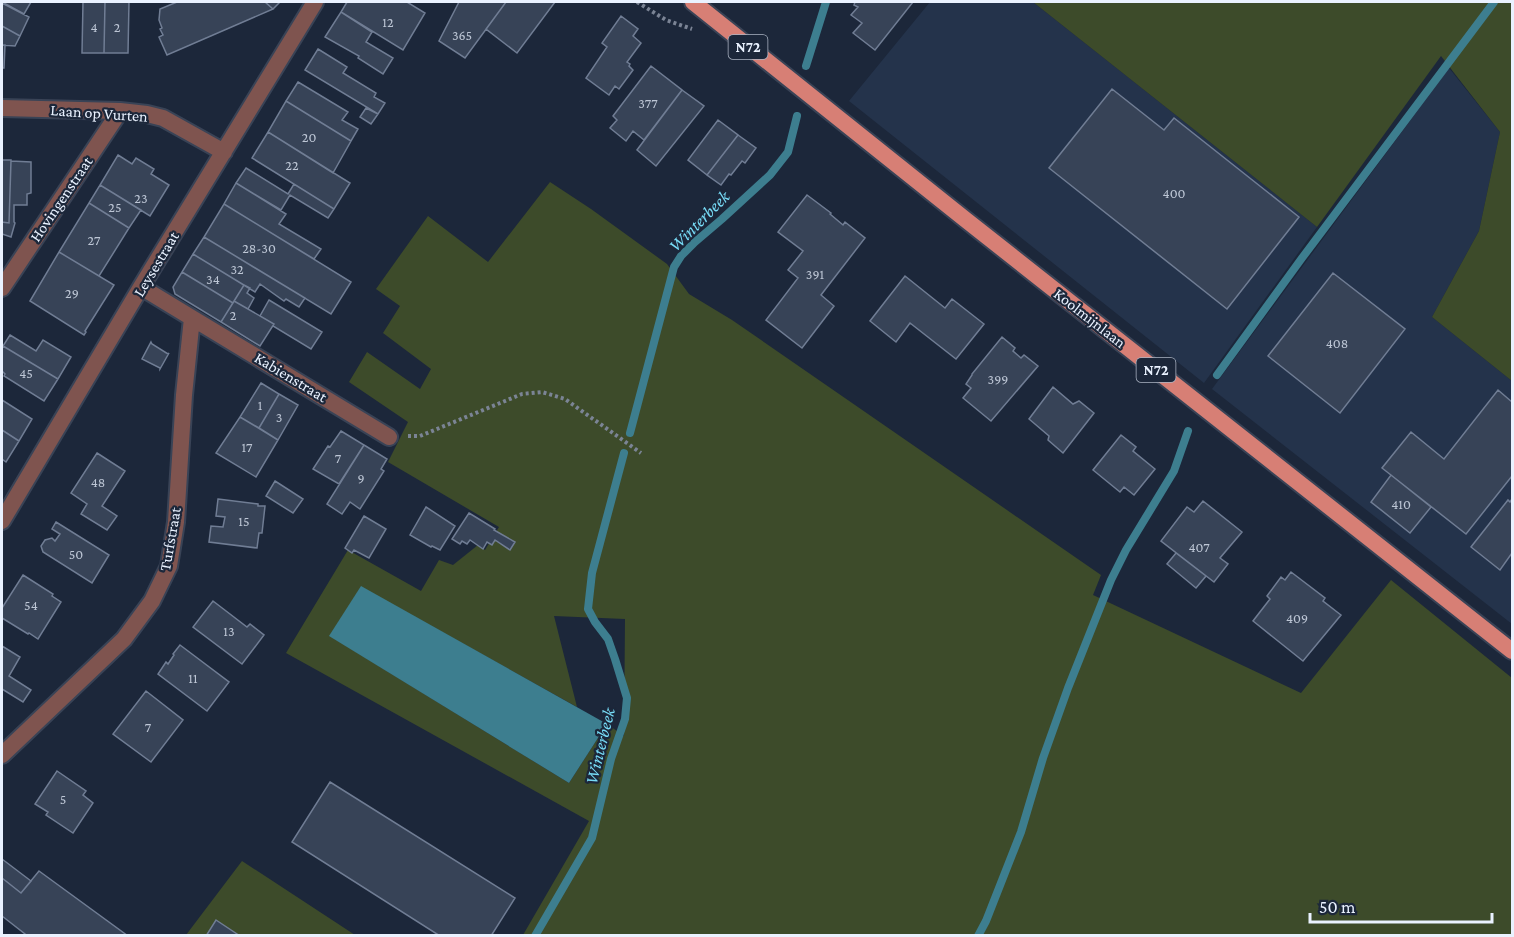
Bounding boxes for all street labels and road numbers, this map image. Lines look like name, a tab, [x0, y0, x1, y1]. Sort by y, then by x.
road number: N72	[728, 35, 768, 59]
street label: Laan op Vurten	[50, 101, 149, 126]
street label: Hovingenstraat	[26, 153, 97, 245]
street label: Leysestraat	[130, 228, 183, 300]
street label: Koolmijnlaan	[1050, 285, 1130, 352]
street label: Kabienstraat	[252, 349, 331, 406]
road number: N72	[1136, 358, 1176, 382]
street label: Turfstraat	[156, 505, 184, 572]

